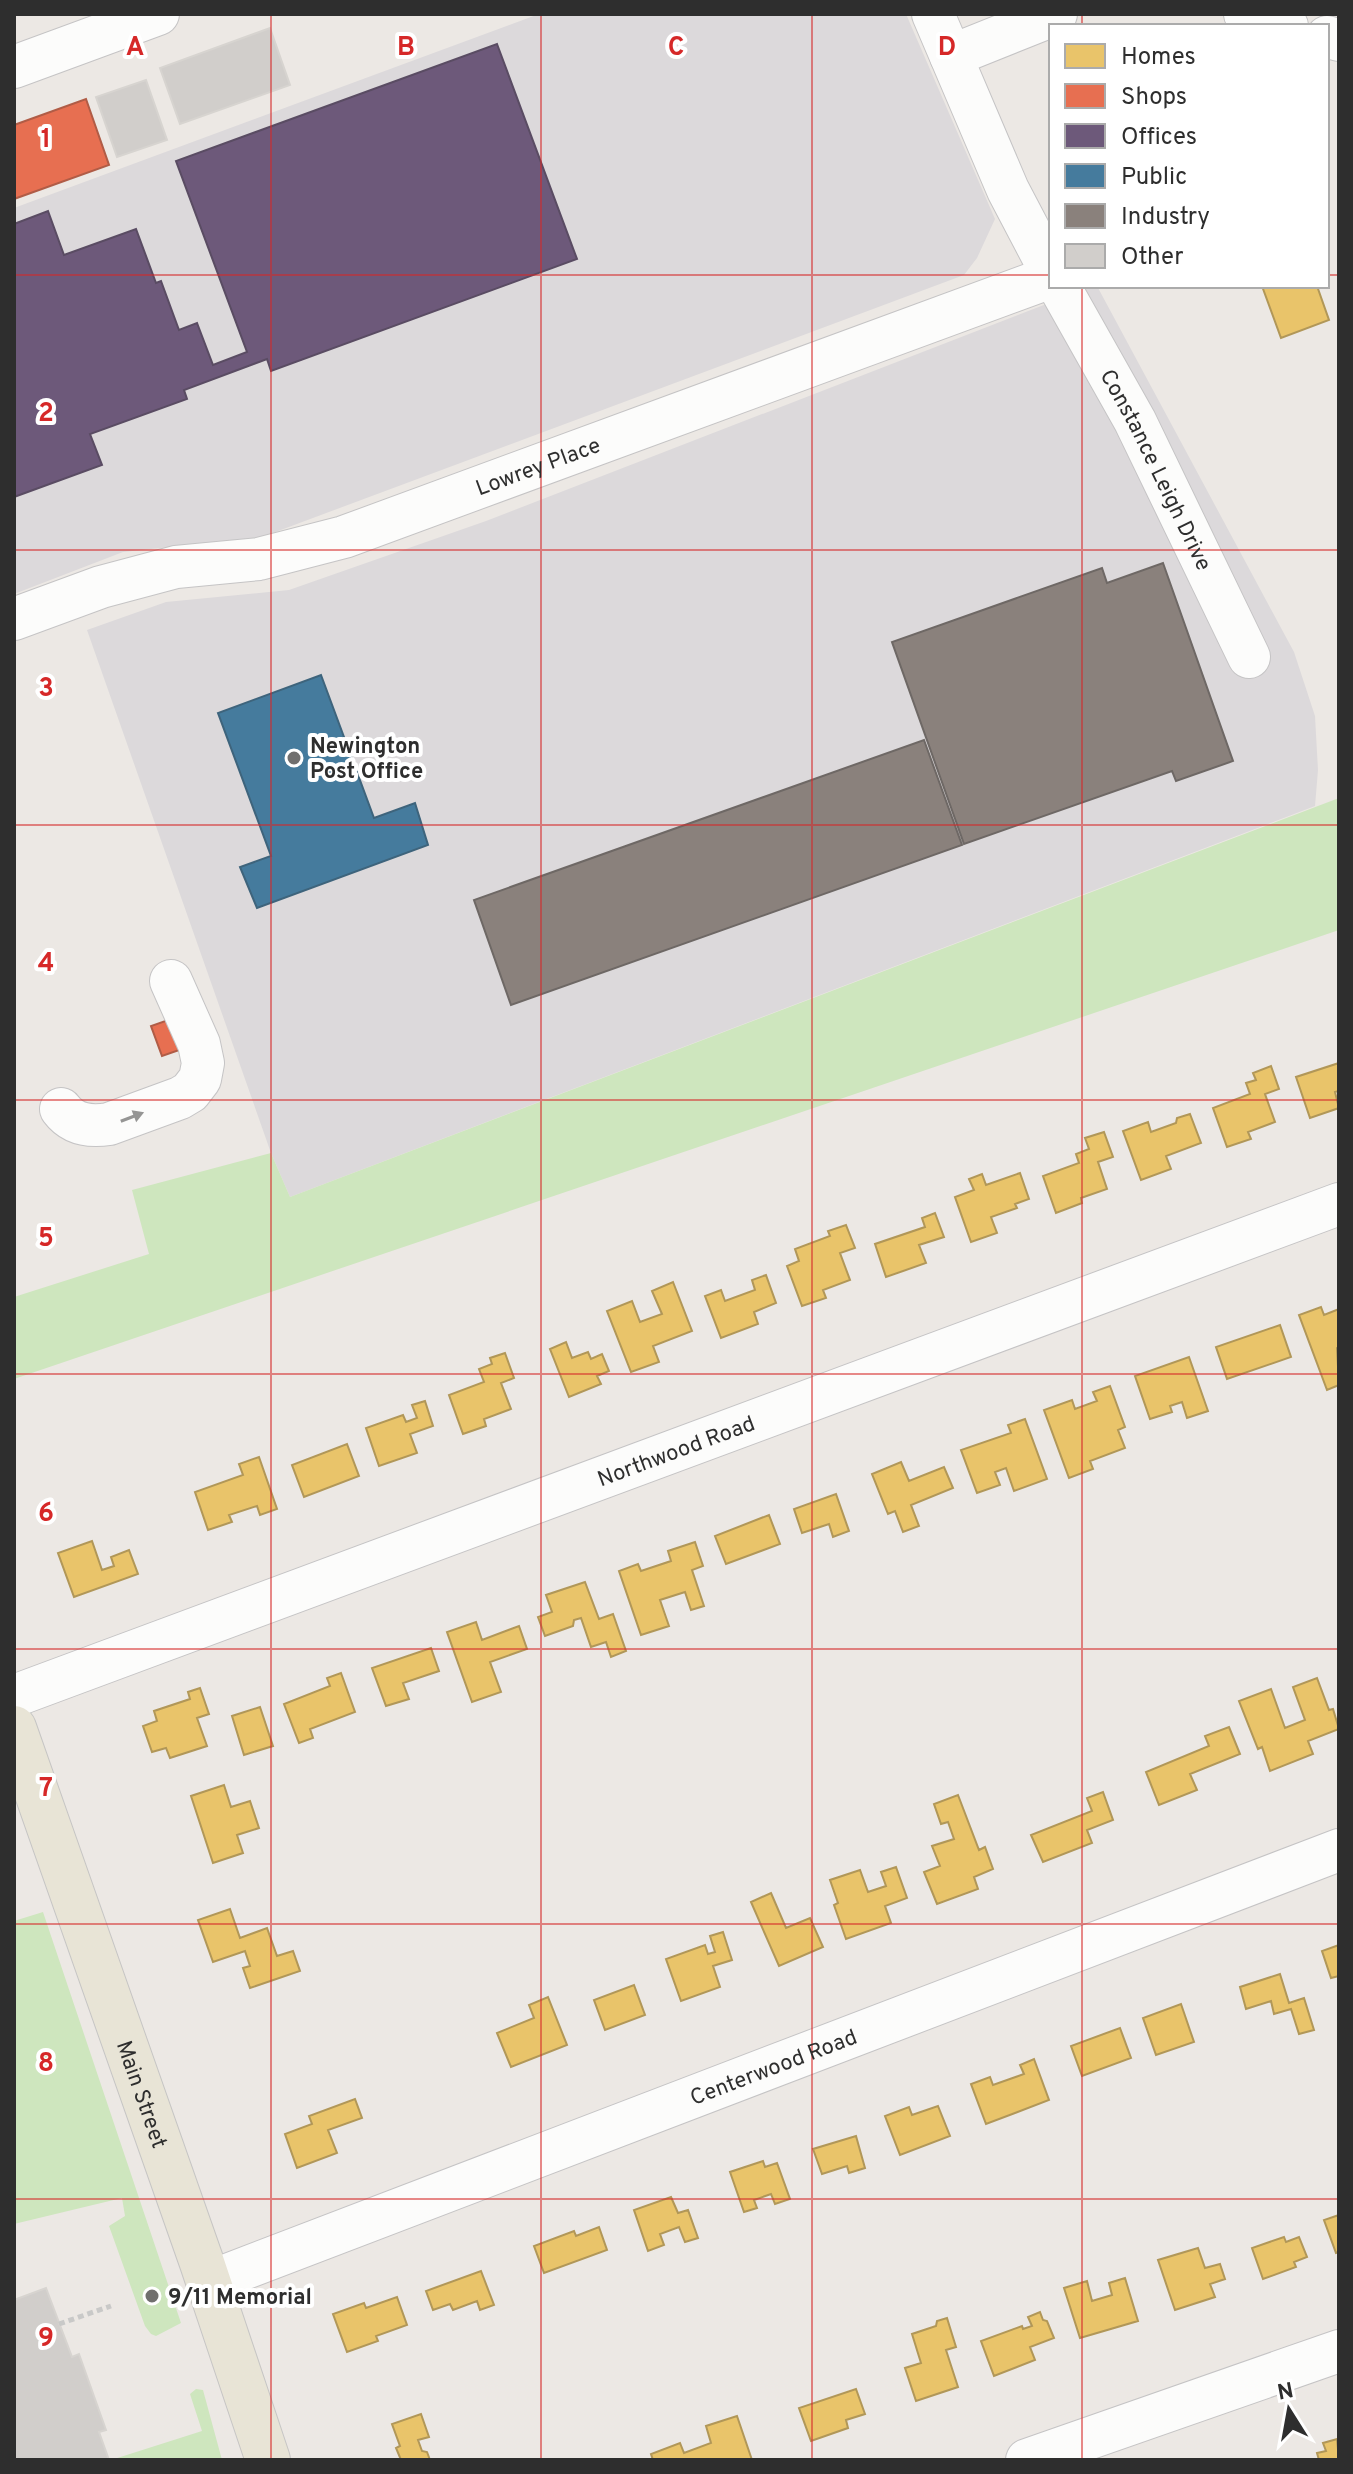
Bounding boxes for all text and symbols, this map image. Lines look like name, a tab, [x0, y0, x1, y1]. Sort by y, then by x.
legend	[1049, 24, 1329, 288]
text: A	[126, 32, 144, 65]
text: B	[397, 32, 415, 65]
text: C	[668, 32, 684, 65]
text: D	[938, 32, 956, 65]
text: Homes	[1121, 43, 1196, 73]
text: Shops	[1121, 83, 1187, 113]
text: Offices	[1121, 123, 1197, 153]
text: 1	[41, 124, 51, 157]
text: Public	[1121, 163, 1187, 193]
text: Industry	[1121, 203, 1210, 233]
text: Other	[1121, 243, 1183, 273]
street label: Constance Leigh Drive	[1093, 365, 1216, 576]
text: 2	[38, 398, 54, 431]
street label: Lowrey Place	[473, 433, 605, 503]
text: 3	[38, 673, 54, 706]
place label: Newington Post Office	[310, 734, 423, 786]
marker: Newington Post Office	[285, 749, 303, 767]
text: 4	[38, 948, 54, 981]
one-way arrow	[120, 1110, 144, 1123]
text: 5	[38, 1223, 54, 1256]
street label: Northwood Road	[594, 1411, 759, 1494]
text: 6	[38, 1498, 54, 1531]
text: 7	[39, 1773, 53, 1806]
street label: Centerwood Road	[687, 2025, 861, 2113]
street label: Main Street	[109, 2037, 172, 2152]
text: 8	[38, 2048, 54, 2081]
place label: 9/11 Memorial	[168, 2285, 312, 2312]
marker: 9/11 Memorial	[143, 2287, 161, 2305]
text: 9	[38, 2323, 54, 2356]
north arrow	[1249, 2370, 1329, 2450]
text: N	[1275, 2378, 1296, 2408]

